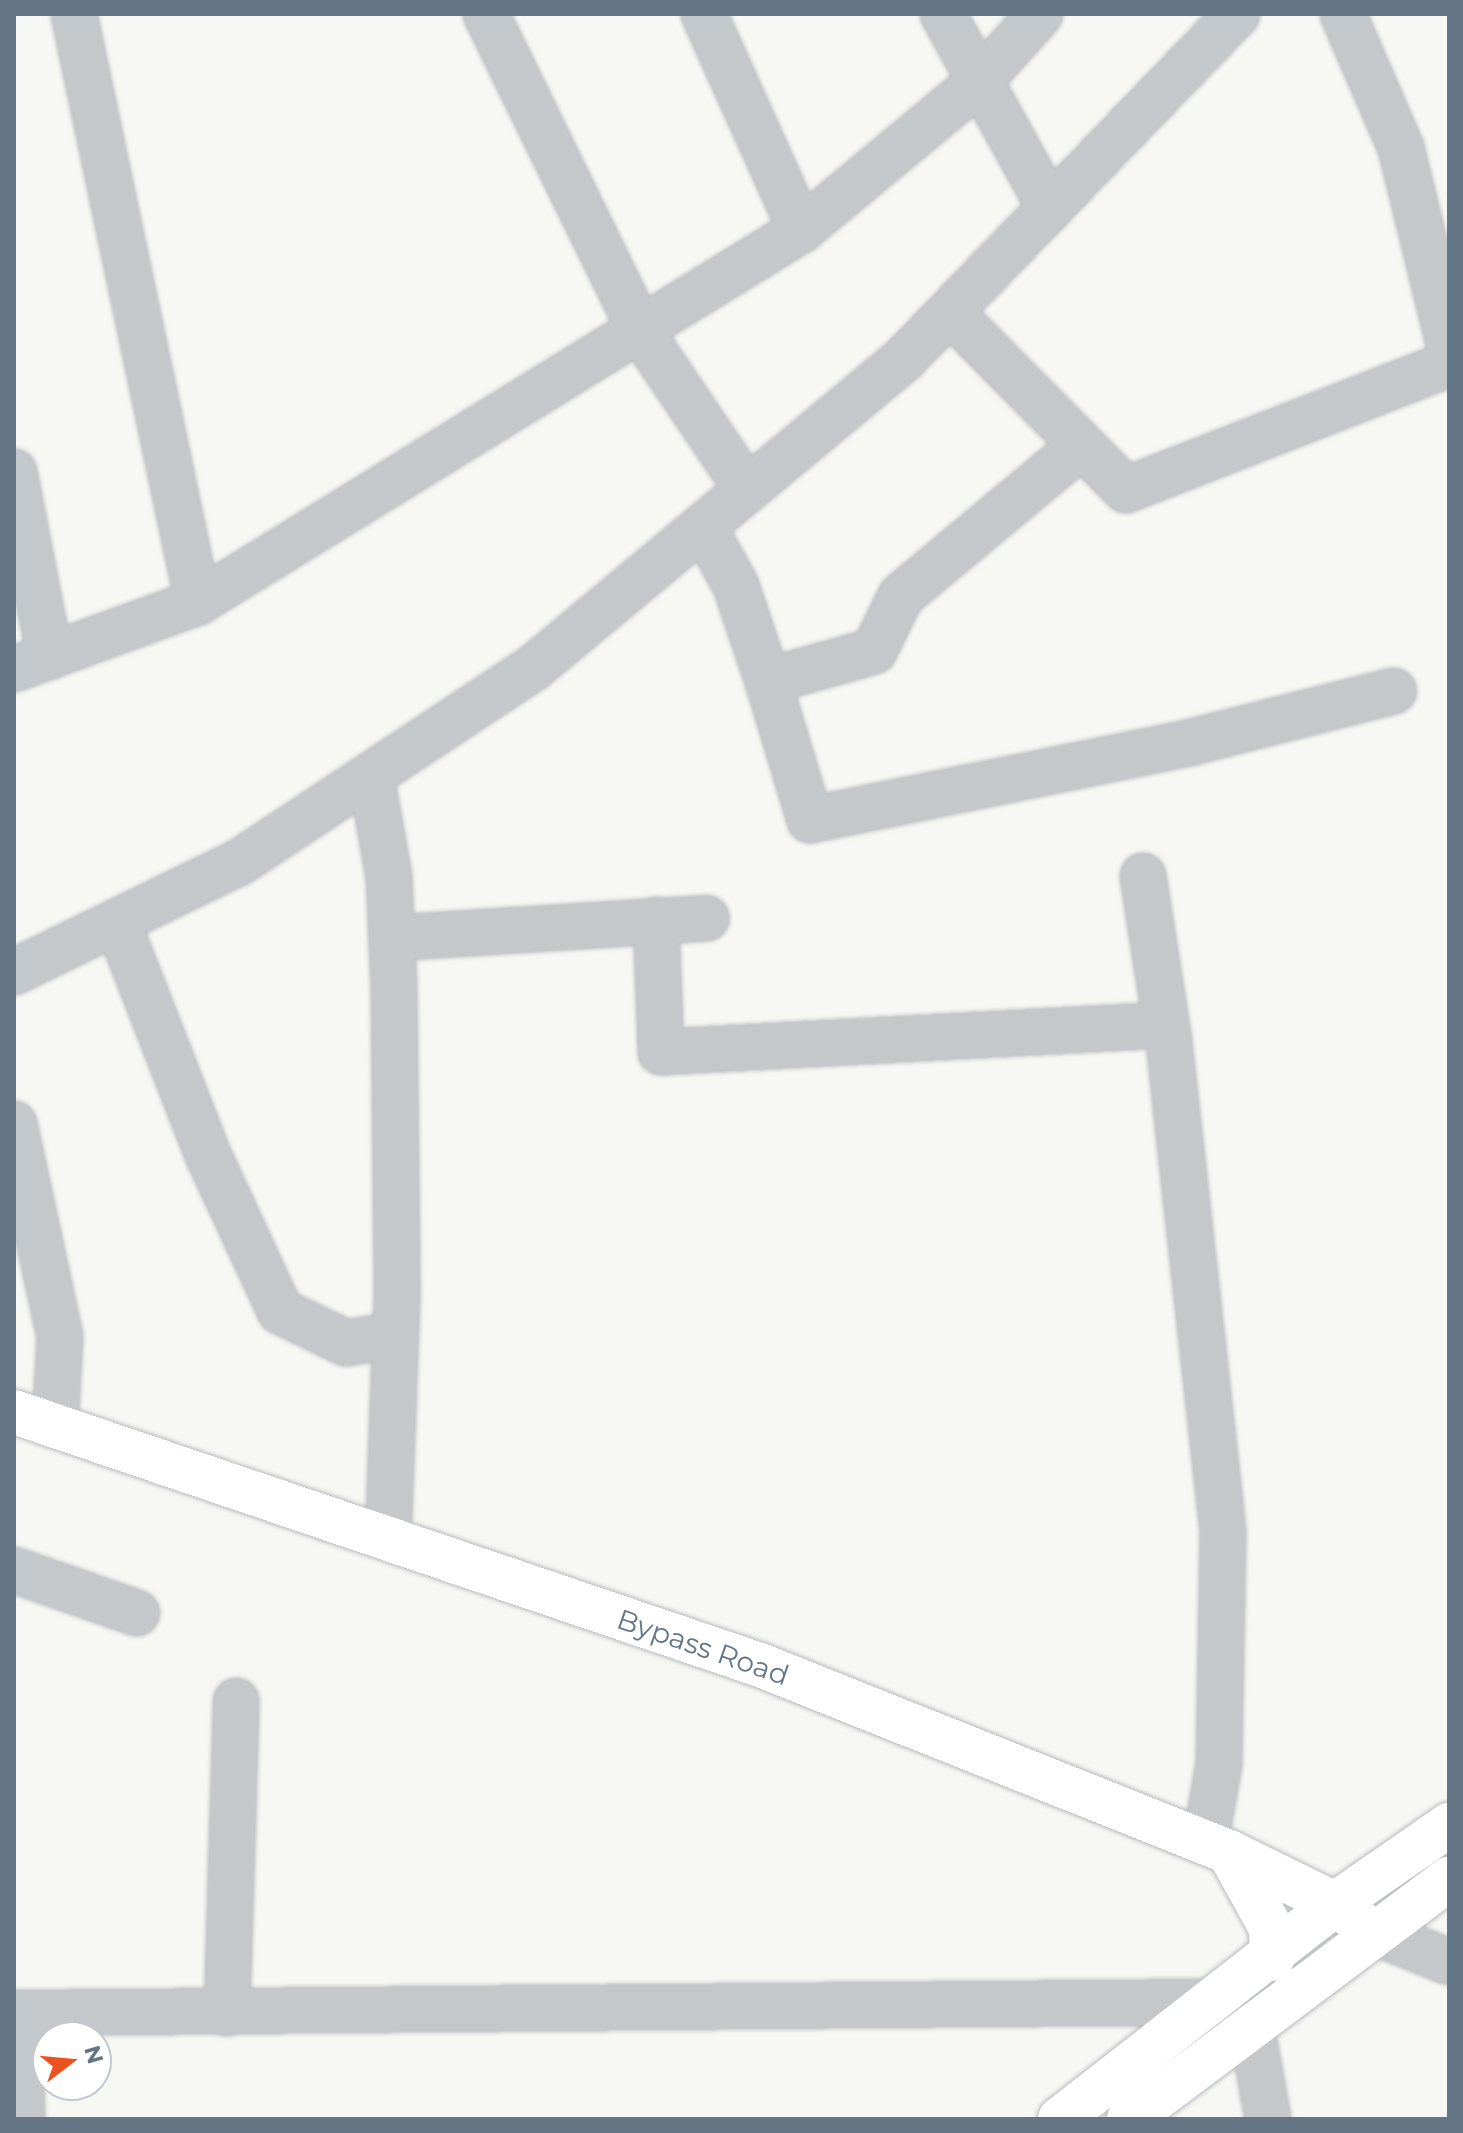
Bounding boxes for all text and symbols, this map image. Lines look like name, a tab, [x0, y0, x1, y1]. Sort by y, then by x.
street label: Bypass Road	[613, 1602, 793, 1692]
north arrow	[32, 2021, 112, 2101]
text: N	[78, 2043, 109, 2067]

